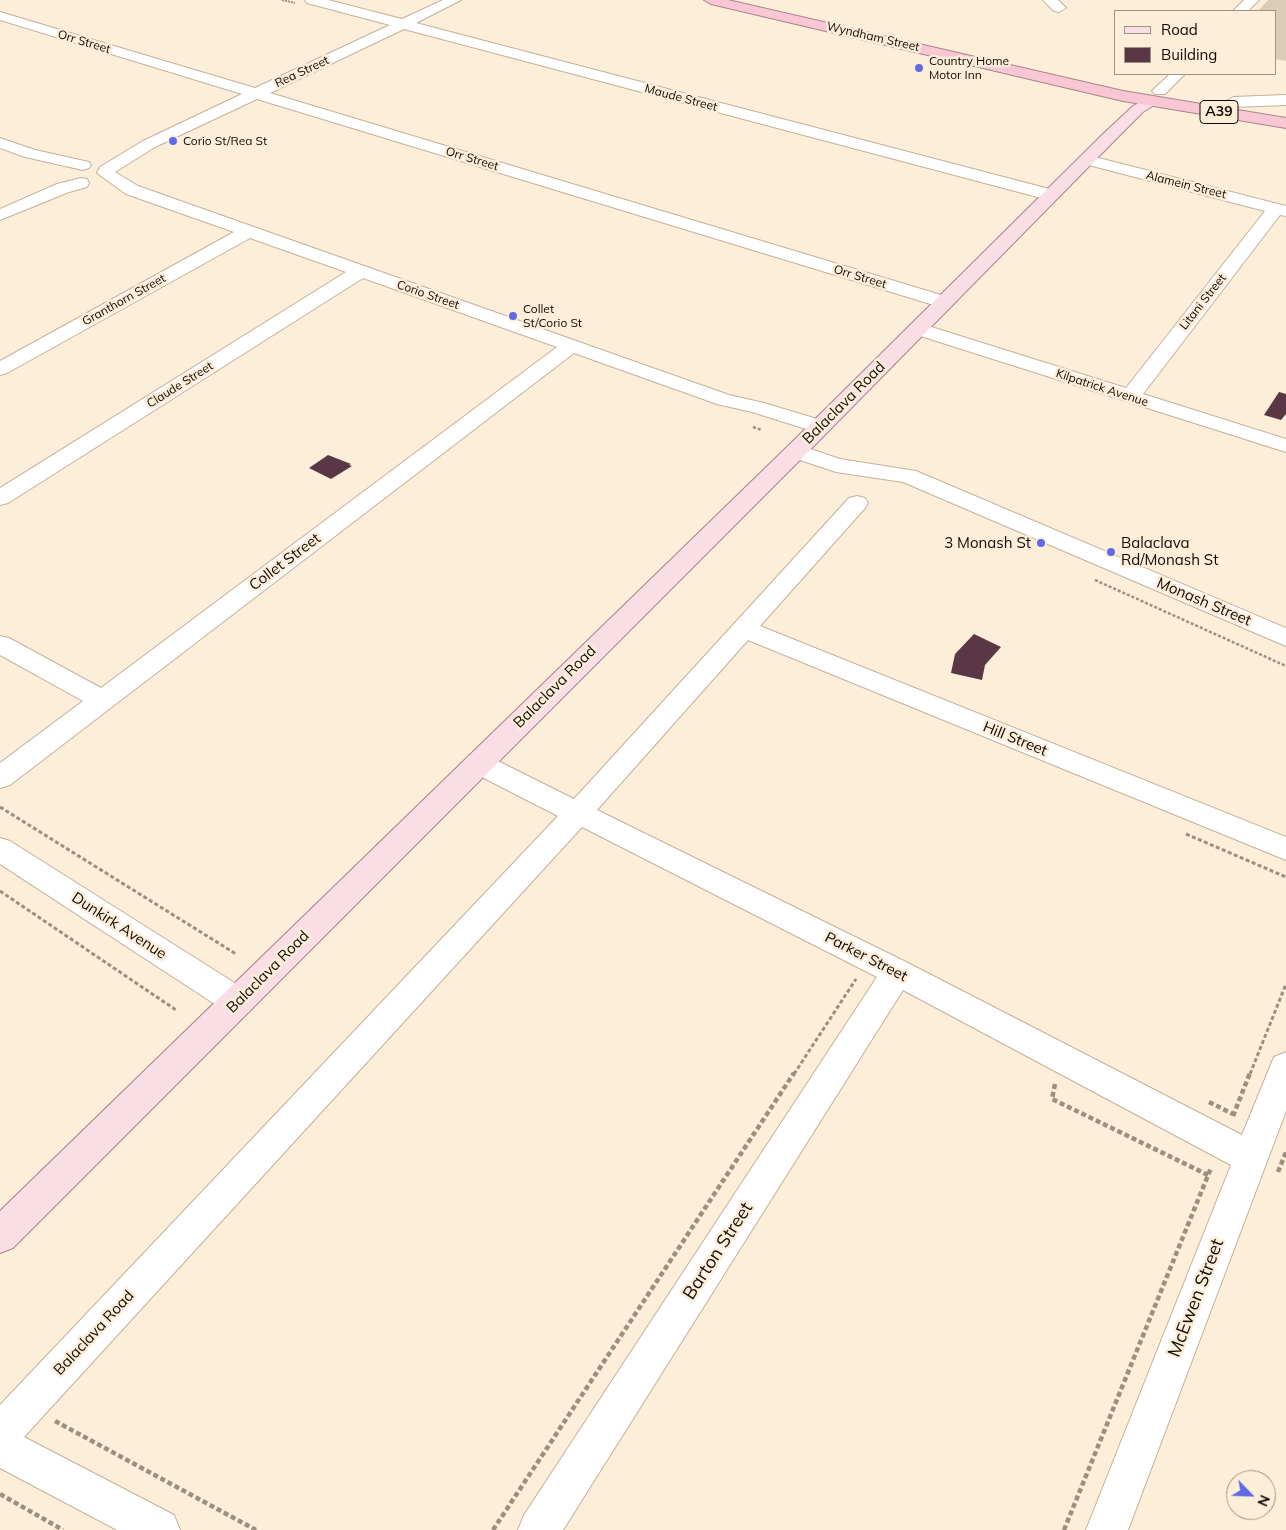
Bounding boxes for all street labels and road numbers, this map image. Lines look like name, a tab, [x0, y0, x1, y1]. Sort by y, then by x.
street label: Wyndham Street	[825, 19, 921, 55]
street label: Orr Street	[56, 27, 112, 57]
street label: Rea Street	[273, 53, 331, 91]
street label: Maude Street	[643, 81, 719, 115]
road number: A39	[1200, 100, 1238, 124]
street label: Orr Street	[444, 144, 500, 174]
street label: Alamein Street	[1144, 168, 1228, 202]
street label: Orr Street	[832, 262, 888, 292]
street label: Granthorn Street	[80, 271, 168, 329]
street label: Litani Street	[1177, 271, 1229, 333]
street label: Corio Street	[395, 278, 461, 312]
street label: Balaclava Road	[799, 358, 889, 448]
street label: Claude Street	[144, 359, 216, 411]
street label: Kilpatrick Avenue	[1054, 366, 1150, 410]
street label: Collet Street	[246, 529, 324, 595]
street label: Monash Street	[1154, 574, 1254, 630]
street label: Balaclava Road	[510, 642, 600, 732]
street label: Hill Street	[980, 718, 1050, 760]
street label: Dunkirk Avenue	[68, 889, 170, 963]
street label: Balaclava Road	[223, 927, 313, 1017]
street label: Parker Street	[822, 928, 910, 986]
street label: Barton Street	[679, 1198, 757, 1304]
street label: McEwen Street	[1164, 1236, 1228, 1360]
street label: Balaclava Road	[50, 1287, 138, 1379]

